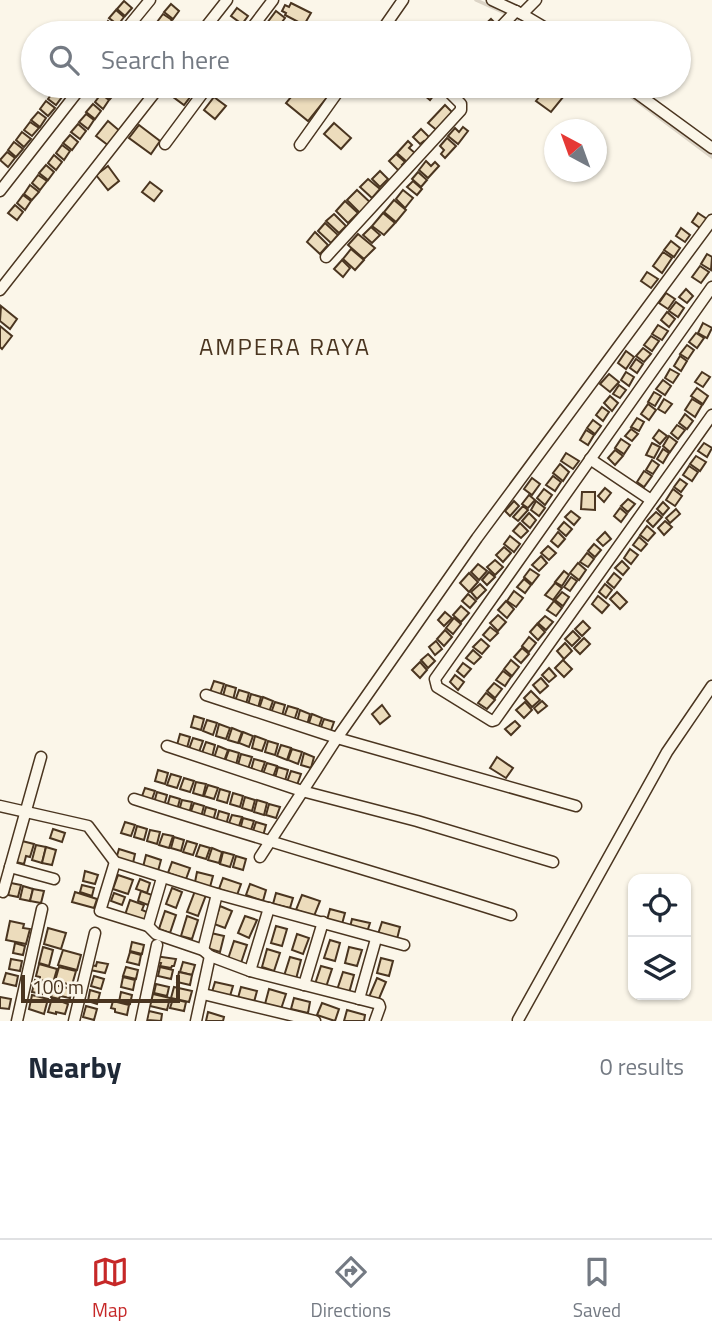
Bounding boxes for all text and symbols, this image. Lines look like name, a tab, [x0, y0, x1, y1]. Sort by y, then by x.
search box	[21, 21, 691, 98]
text: Search here	[101, 40, 230, 79]
icon: search	[45, 41, 83, 79]
north arrow	[544, 119, 607, 182]
district label: AMPERA RAYA	[199, 328, 371, 364]
map controls	[628, 874, 691, 1000]
button: locate	[628, 874, 691, 937]
button: layers	[628, 937, 691, 1000]
scale bar	[21, 972, 180, 1004]
text: 100 m	[32, 972, 84, 1001]
text: Nearby	[28, 1044, 121, 1090]
text: 0 results	[600, 1049, 684, 1084]
tab: Map	[91, 1253, 129, 1324]
tab: Directions	[311, 1253, 391, 1324]
tab: Saved	[573, 1253, 621, 1324]

